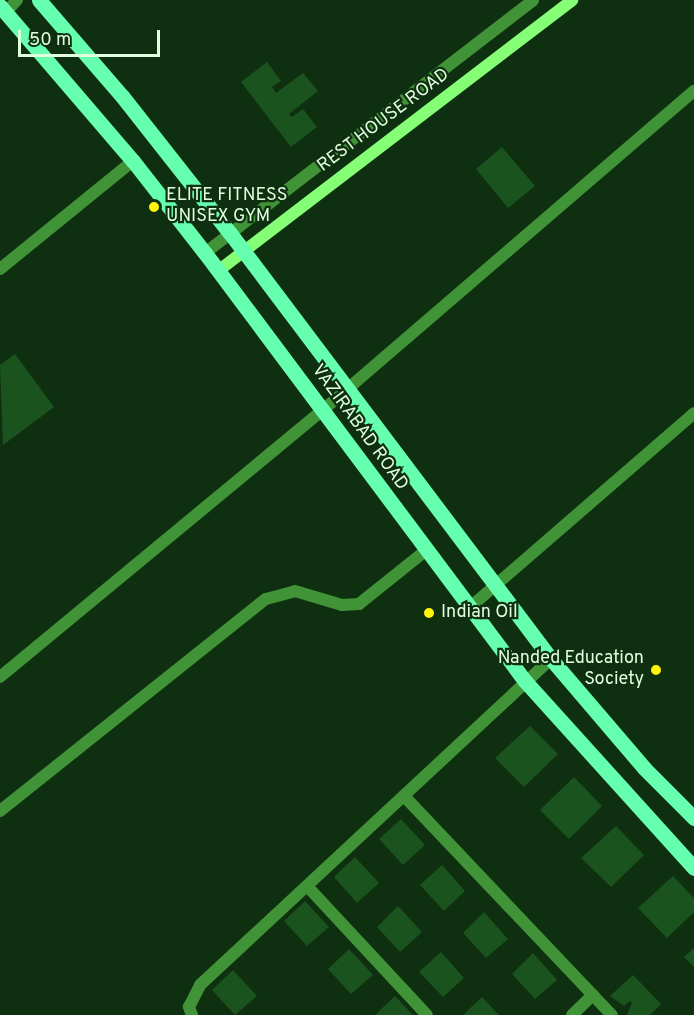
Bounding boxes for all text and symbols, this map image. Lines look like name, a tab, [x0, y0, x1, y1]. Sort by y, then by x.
scale bar	[21, 18, 164, 56]
text: 50 m	[29, 29, 71, 52]
street label: REST HOUSE ROAD	[314, 64, 454, 178]
place label: ELITE FITNESS UNISEX GYM	[166, 186, 288, 228]
marker: ELITE FITNESS UNISEX GYM	[147, 200, 161, 214]
street label: VAZIRABAD ROAD	[306, 361, 412, 495]
place label: Indian Oil	[441, 602, 518, 624]
marker: Indian Oil	[422, 606, 436, 620]
place label: Nanded Education Society	[498, 649, 644, 692]
marker: Nanded Education Society	[649, 663, 663, 677]

